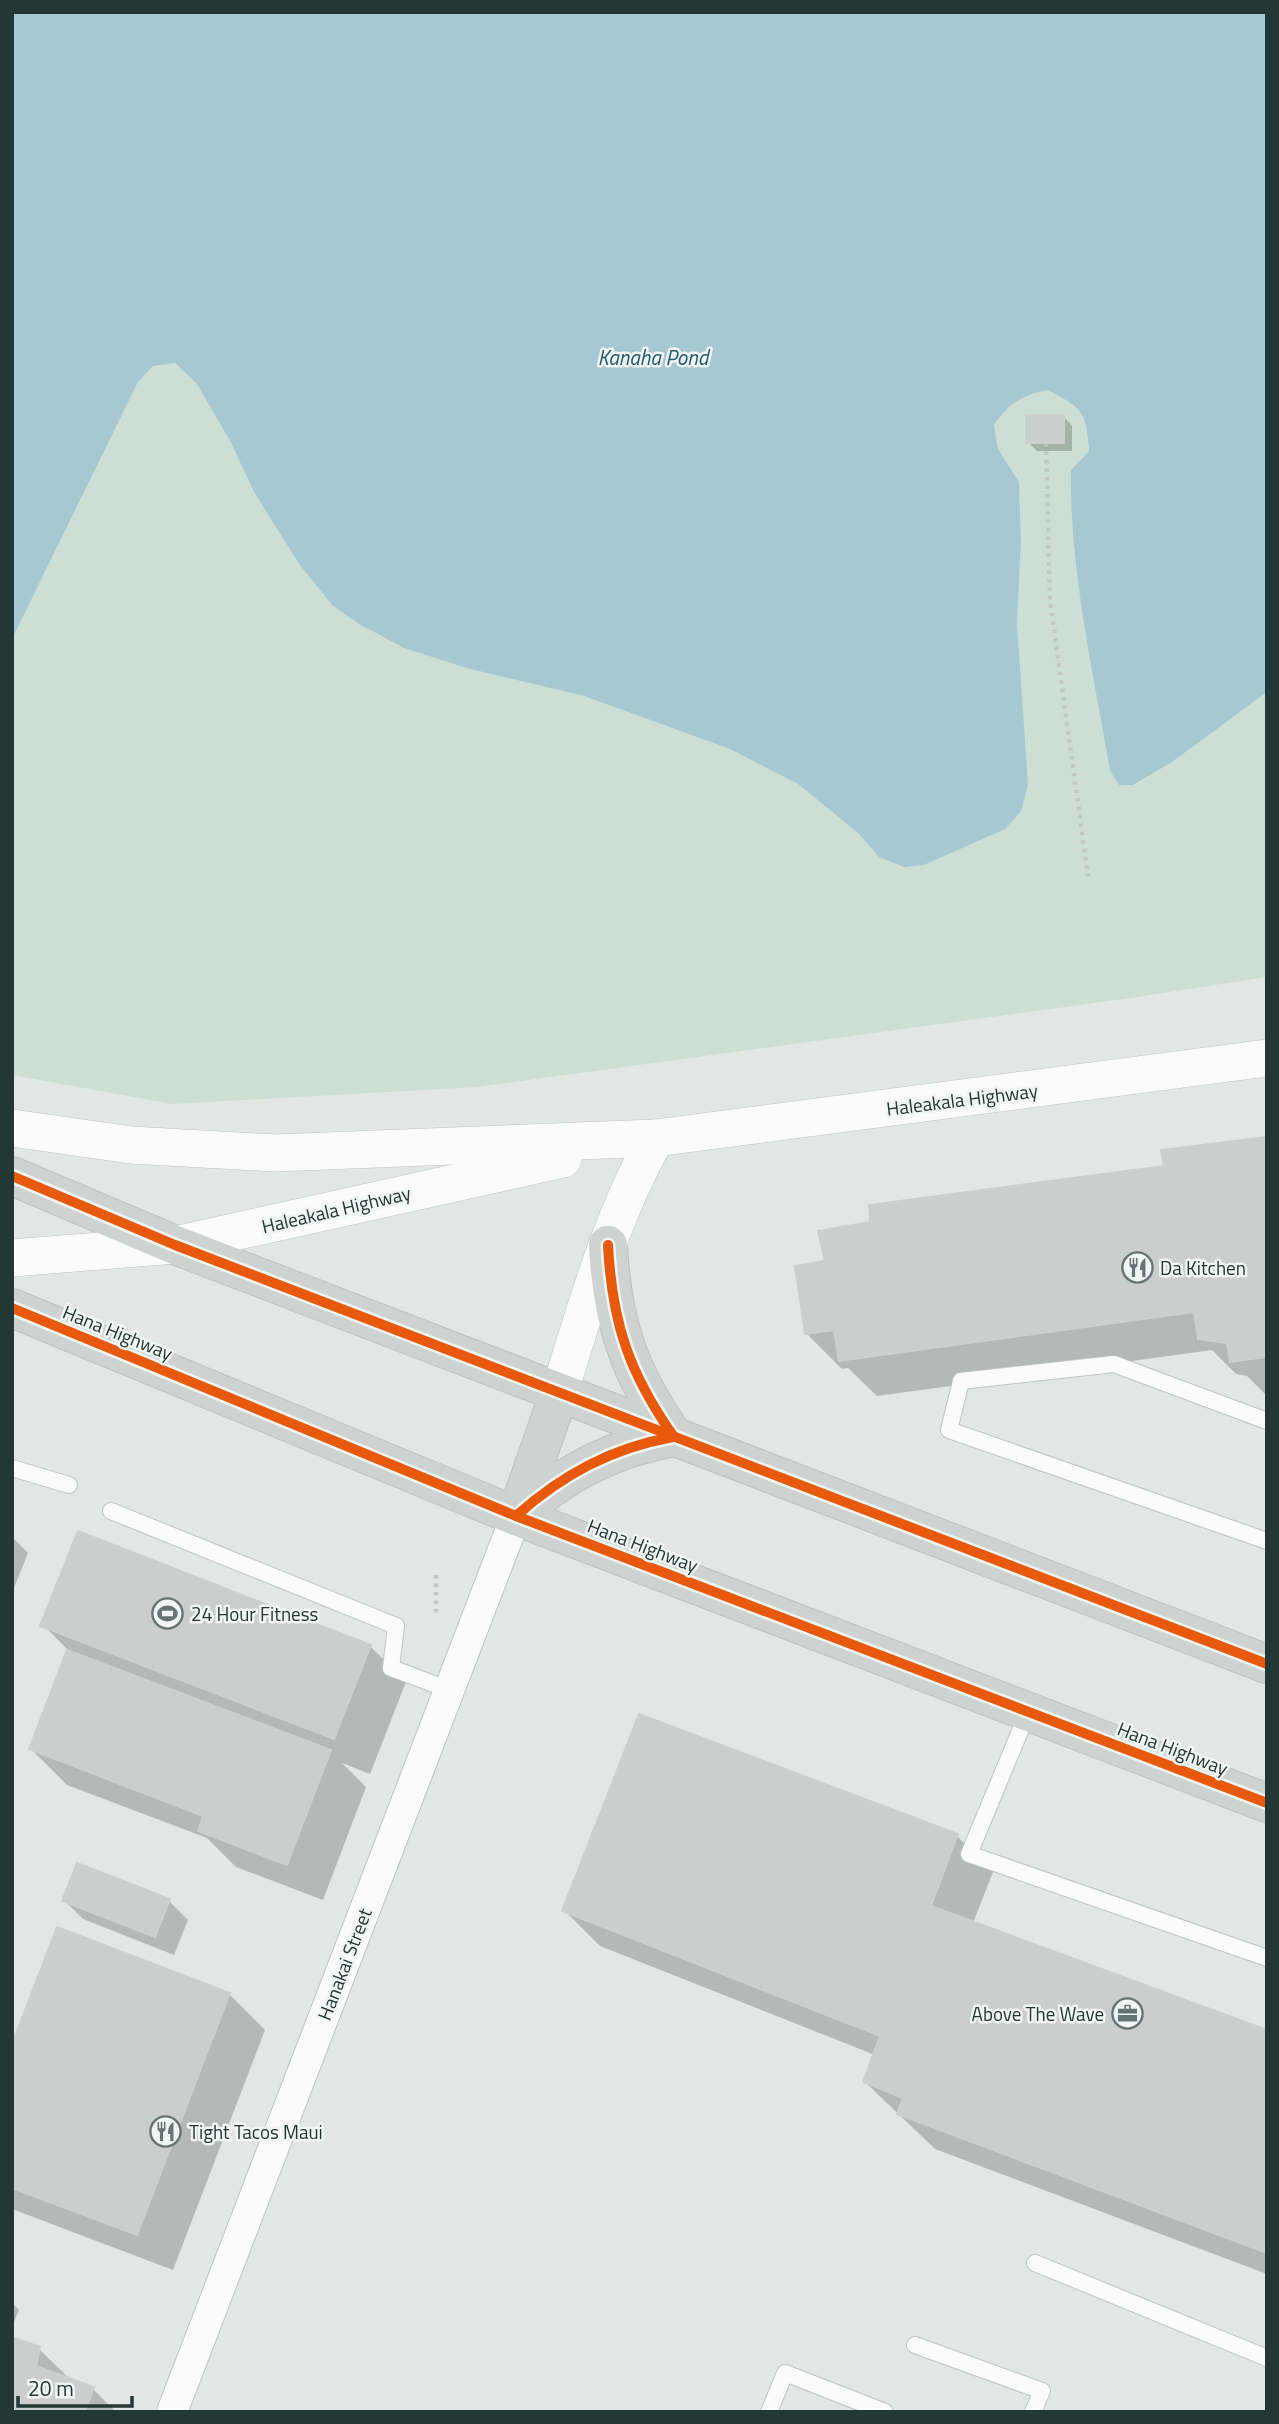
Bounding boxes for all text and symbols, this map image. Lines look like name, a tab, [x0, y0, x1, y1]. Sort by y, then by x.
water label: Kanaha Pond	[598, 341, 711, 373]
street label: Haleakala Highway	[885, 1075, 1039, 1123]
street label: Haleakala Highway	[259, 1178, 413, 1240]
restaurant icon: Da Kitchen	[1120, 1250, 1154, 1284]
place label: Da Kitchen	[1160, 1253, 1246, 1282]
street label: Hana Highway	[59, 1297, 177, 1367]
street label: Hana Highway	[584, 1511, 702, 1579]
sports icon: 24 Hour Fitness	[151, 1596, 185, 1630]
place label: 24 Hour Fitness	[191, 1599, 319, 1628]
street label: Hana Highway	[1114, 1714, 1232, 1782]
street label: Hanakai Street	[309, 1903, 379, 2024]
office icon: Above The Wave	[1110, 1996, 1144, 2030]
place label: Above The Wave	[972, 1999, 1104, 2028]
restaurant icon: Tight Tacos Maui	[149, 2114, 183, 2148]
place label: Tight Tacos Maui	[189, 2117, 323, 2146]
scale bar	[18, 2364, 131, 2408]
text: 20 m	[28, 2372, 74, 2404]

